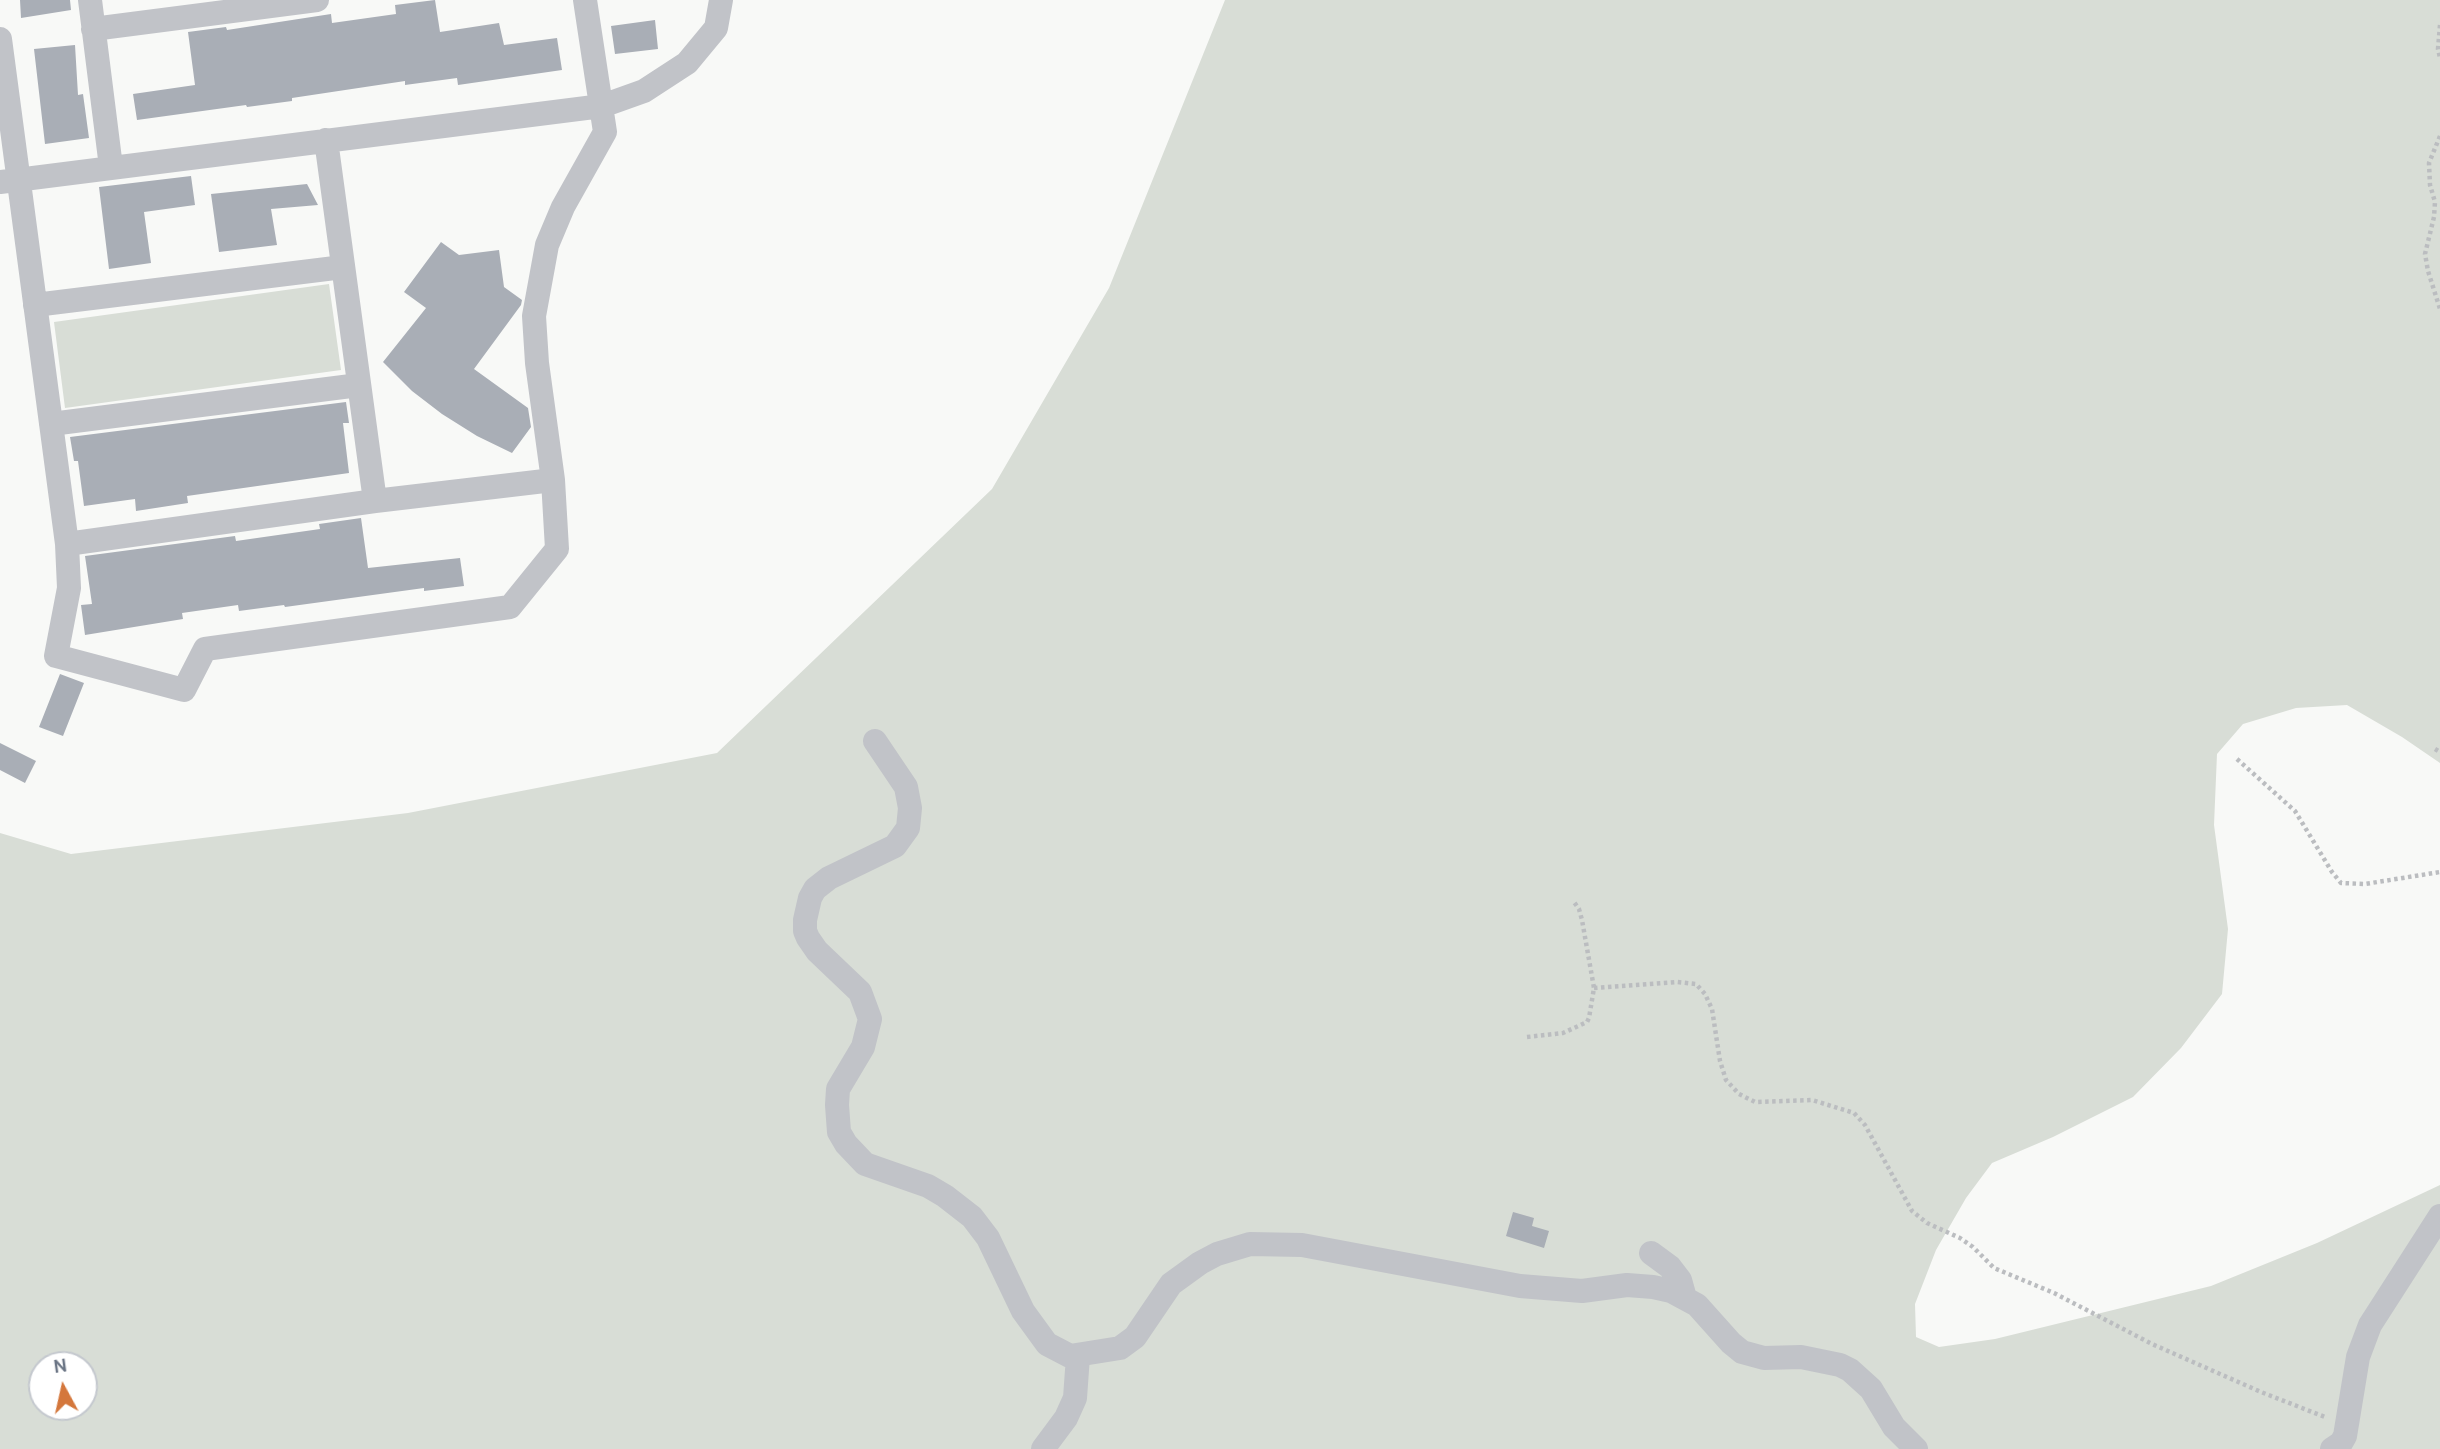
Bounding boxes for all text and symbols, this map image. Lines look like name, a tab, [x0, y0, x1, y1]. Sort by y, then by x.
north arrow	[28, 1351, 98, 1421]
text: N	[52, 1354, 69, 1380]

